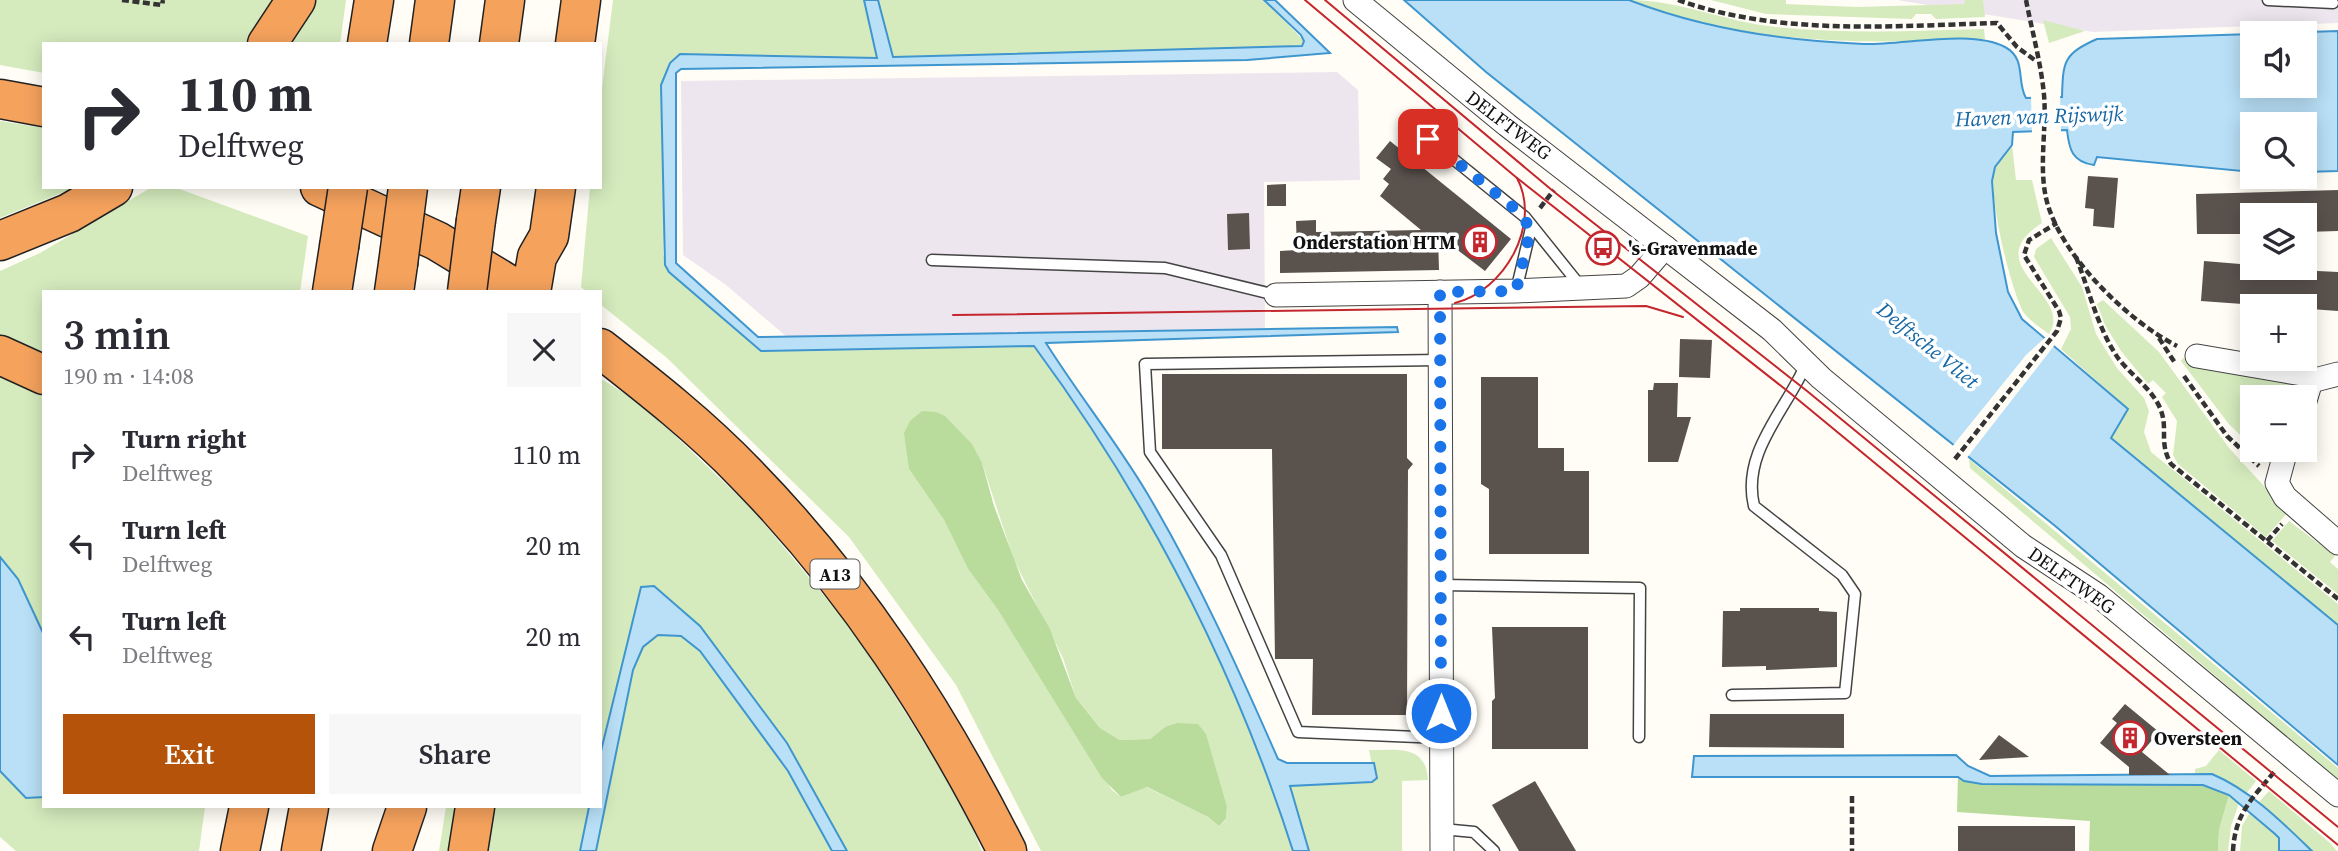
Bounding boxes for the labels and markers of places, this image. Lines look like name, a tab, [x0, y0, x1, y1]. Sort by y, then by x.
pin	[1398, 109, 1458, 169]
building icon: Onderstation HTM	[1461, 223, 1499, 261]
place label: Onderstation HTM	[1293, 229, 1456, 255]
bus stop icon: 's-Gravenmade	[1584, 229, 1622, 267]
place label: 's-Gravenmade	[1628, 235, 1757, 261]
building icon: Oversteen	[2111, 719, 2149, 757]
place label: Oversteen	[2154, 725, 2243, 751]

